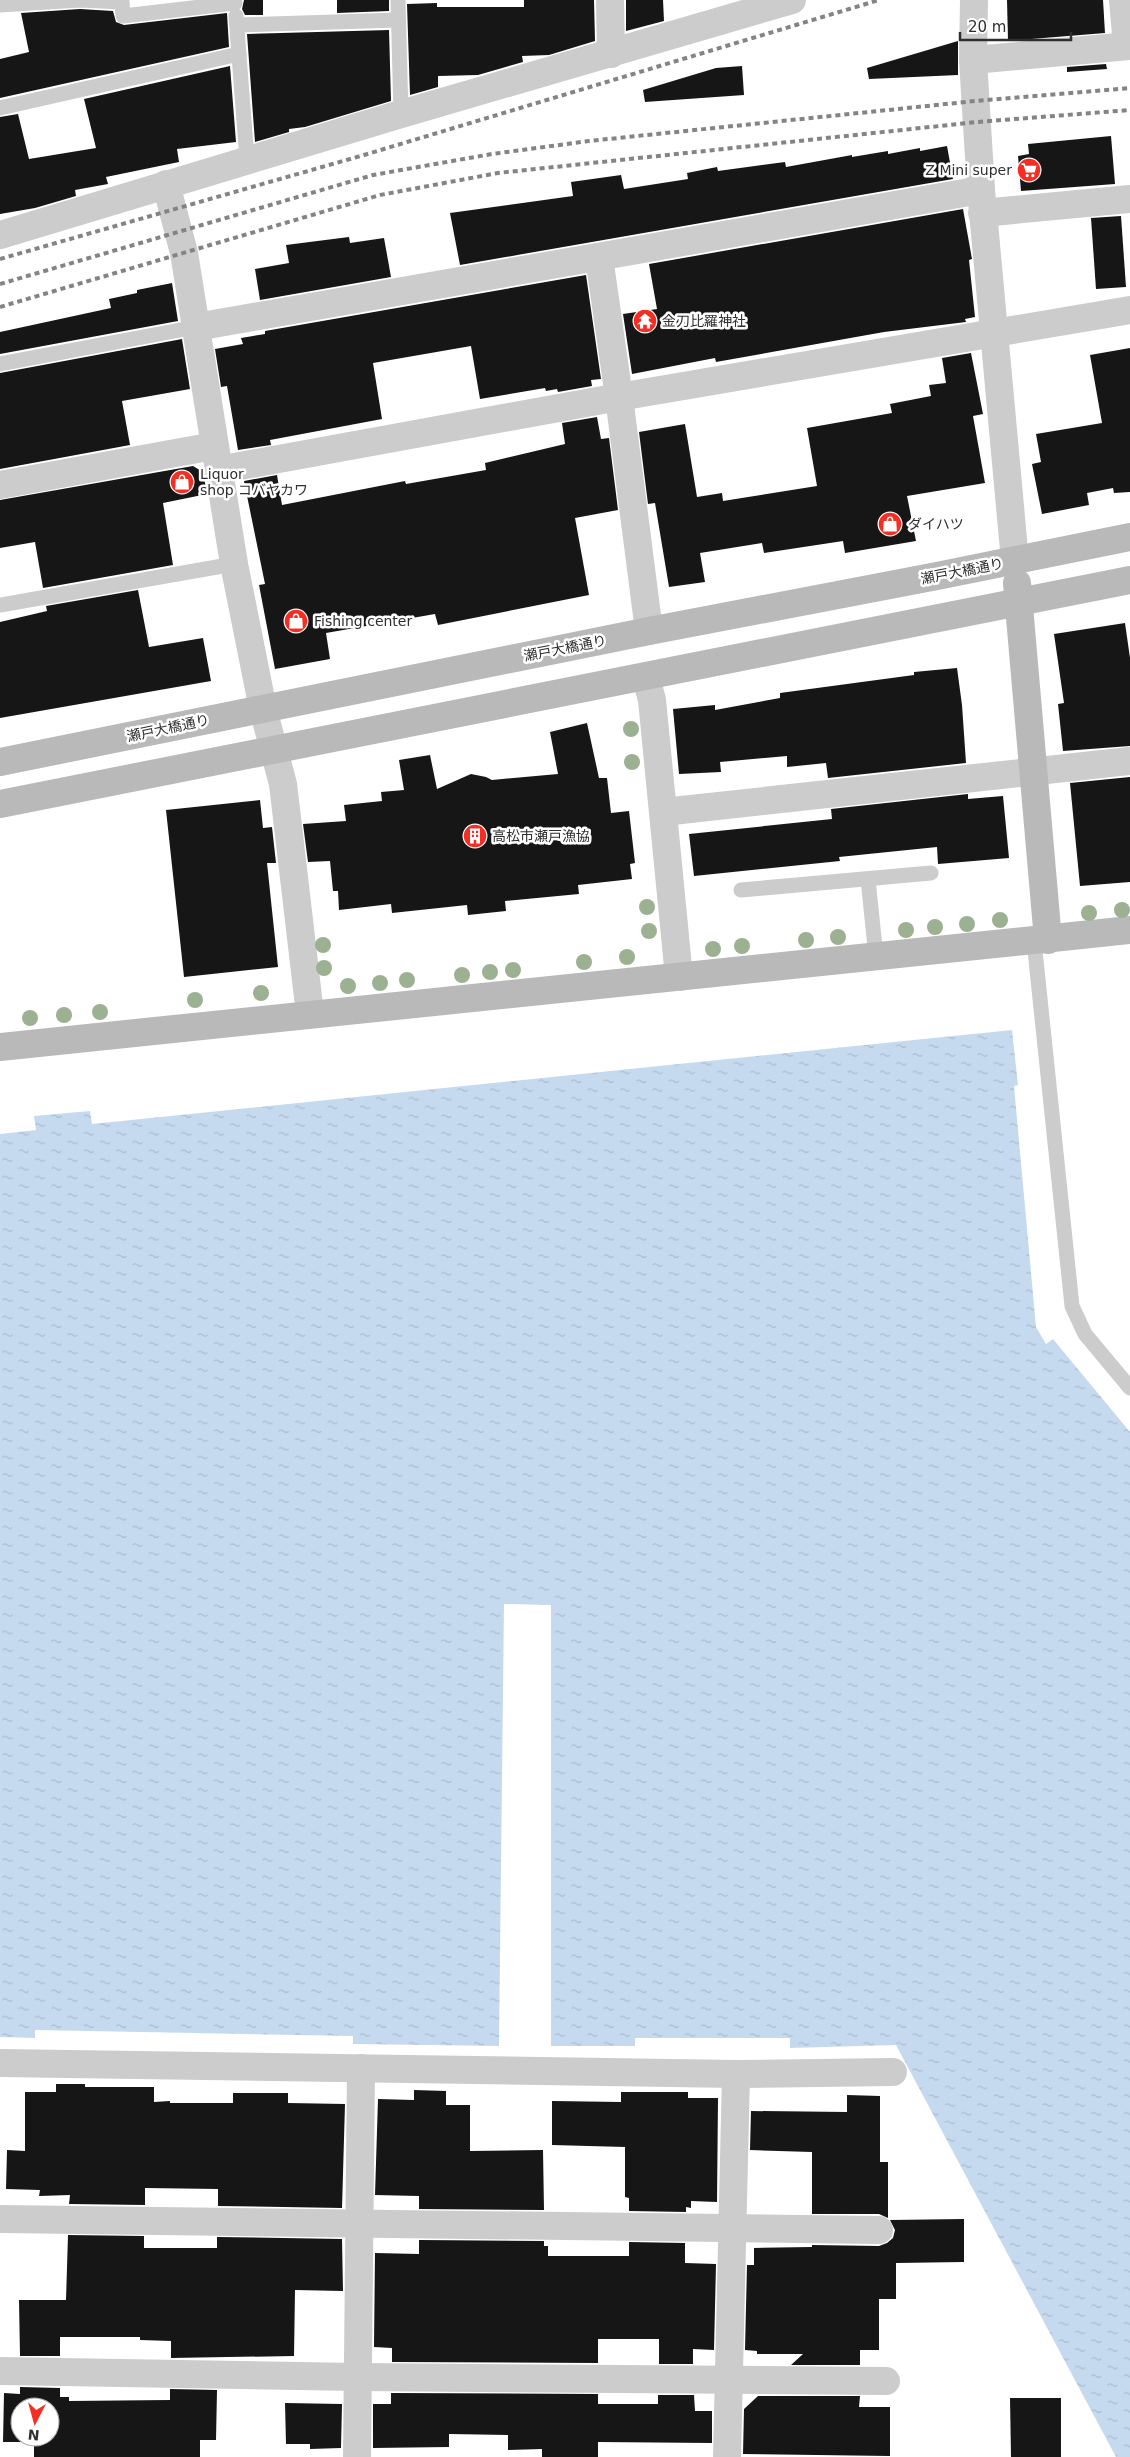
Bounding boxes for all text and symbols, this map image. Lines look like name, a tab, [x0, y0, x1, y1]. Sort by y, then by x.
scale bar	[960, 10, 1071, 42]
text: 20 m	[968, 18, 1006, 36]
supermarket icon: Z Mini super	[1016, 157, 1042, 183]
place label: Z Mini super	[925, 162, 1012, 178]
temple icon: 金刀比羅神社	[632, 308, 658, 334]
place label: 金刀比羅神社	[662, 313, 746, 329]
place label: Liquor shop コバヤカワ	[200, 466, 308, 498]
shop icon: Liquor shop コバヤカワ	[169, 469, 195, 495]
shop icon: ダイハツ	[877, 511, 903, 537]
place label: ダイハツ	[908, 516, 964, 532]
street label: 瀬戸大橋通り	[919, 555, 1005, 587]
shop icon: Fishing center	[283, 608, 309, 634]
place label: Fishing center	[314, 613, 412, 629]
street label: 瀬戸大橋通り	[522, 632, 608, 664]
street label: 瀬戸大橋通り	[125, 711, 211, 745]
building icon: 高松市瀬戸漁協	[462, 823, 488, 849]
place label: 高松市瀬戸漁協	[492, 828, 590, 844]
north arrow	[10, 2397, 60, 2447]
text: N	[27, 2426, 40, 2443]

